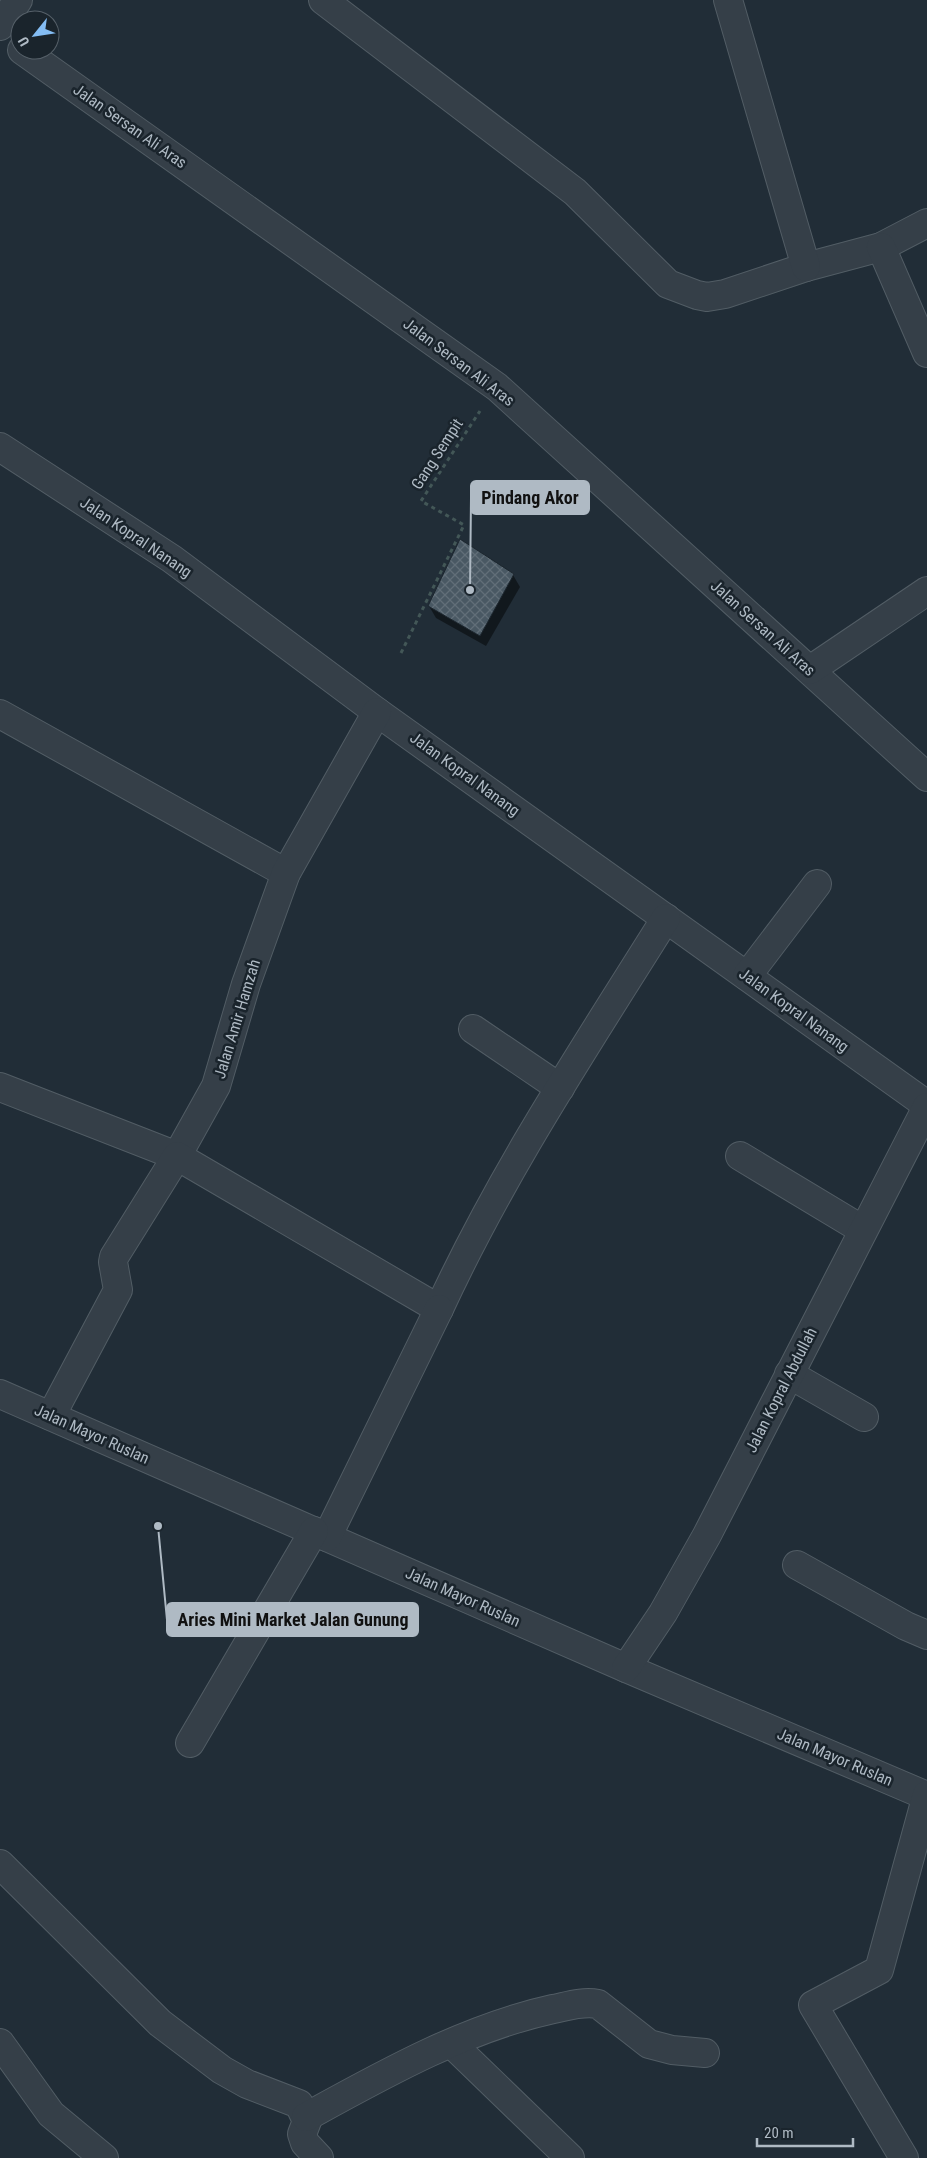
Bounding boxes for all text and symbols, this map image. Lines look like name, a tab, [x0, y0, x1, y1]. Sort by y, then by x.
north arrow	[10, 10, 60, 60]
text: U	[15, 34, 33, 49]
street label: Jalan Sersan Ali Aras	[70, 80, 190, 172]
street label: Jalan Sersan Ali Aras	[400, 314, 518, 410]
street label: Gang Sempit	[407, 415, 467, 493]
callout: Pindang Akor	[471, 481, 589, 514]
text: Pindang Akor	[481, 487, 579, 508]
street label: Jalan Kopral Nanang	[76, 493, 196, 581]
street label: Jalan Sersan Ali Aras	[707, 576, 819, 680]
street label: Jalan Kopral Nanang	[407, 728, 523, 820]
street label: Jalan Amir Hamzah	[210, 957, 264, 1081]
street label: Jalan Kopral Nanang	[736, 964, 852, 1056]
street label: Jalan Kopral Abdullah	[741, 1324, 821, 1456]
street label: Jalan Mayor Ruslan	[32, 1400, 152, 1468]
street label: Jalan Mayor Ruslan	[403, 1563, 523, 1631]
callout: Aries Mini Market Jalan Gunung	[167, 1603, 418, 1636]
text: Aries Mini Market Jalan Gunung	[177, 1609, 409, 1630]
street label: Jalan Mayor Ruslan	[774, 1724, 896, 1790]
scale bar	[757, 2116, 853, 2148]
text: 20 m	[764, 2124, 794, 2142]

